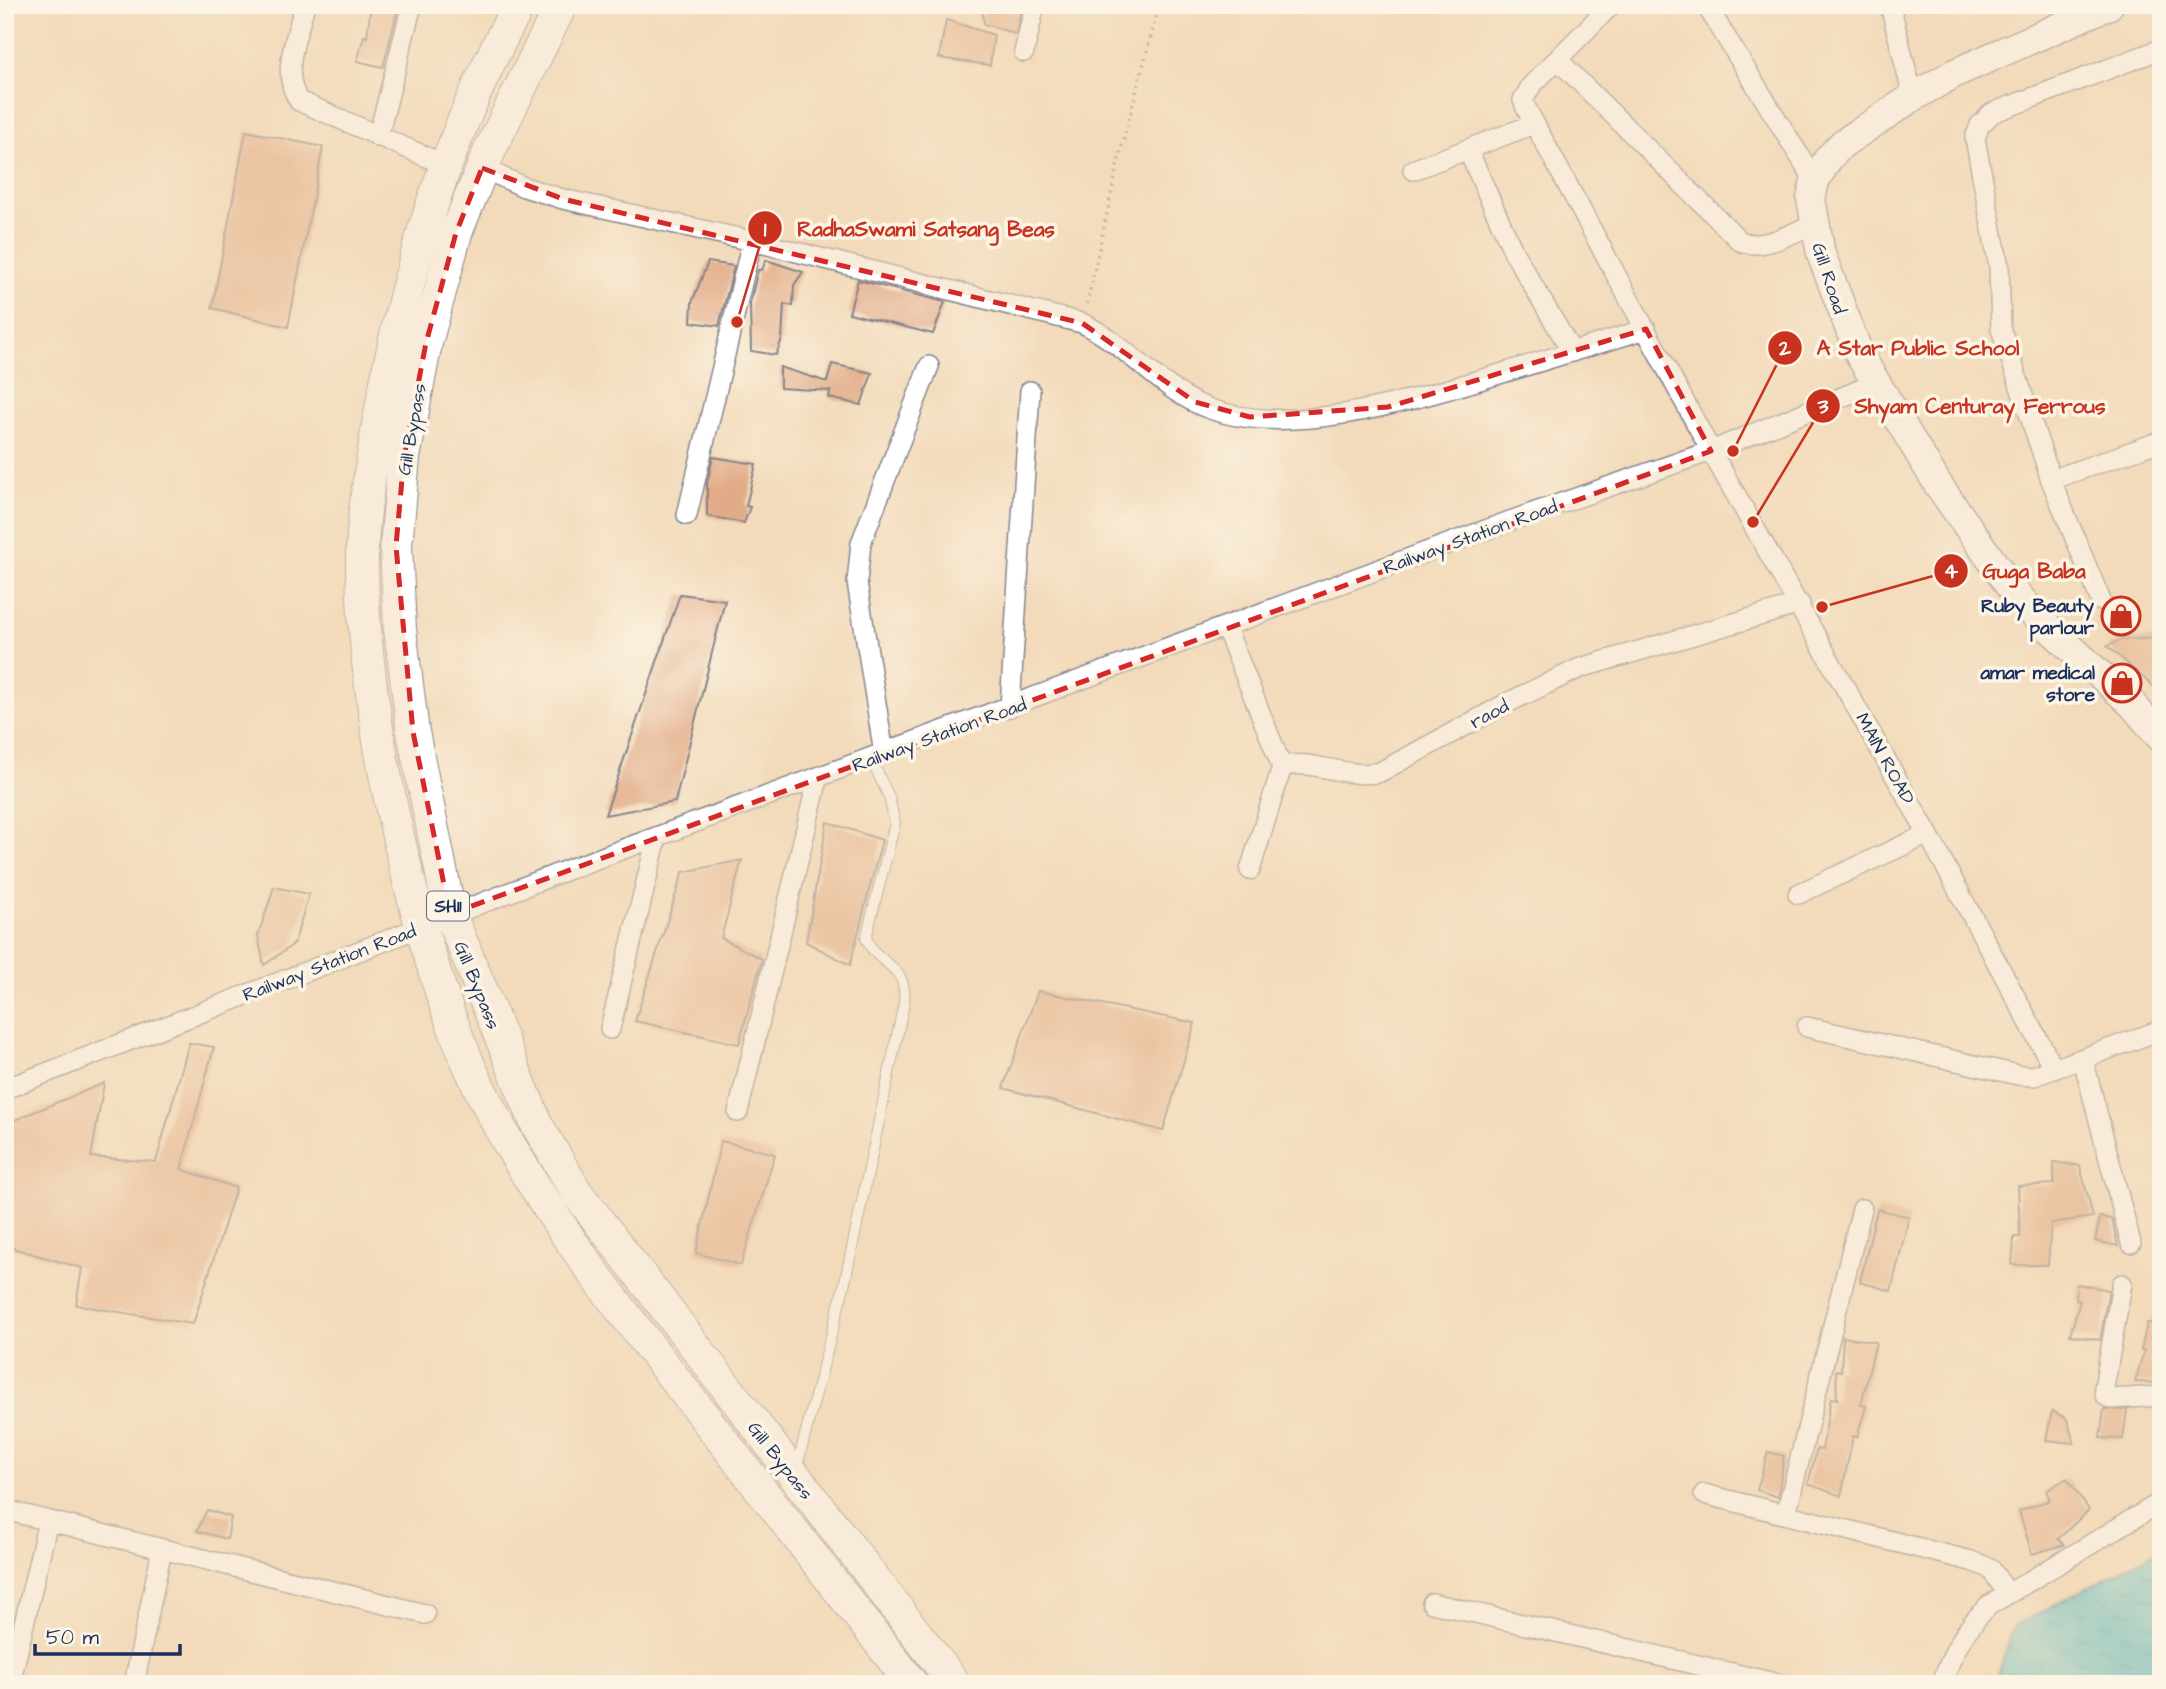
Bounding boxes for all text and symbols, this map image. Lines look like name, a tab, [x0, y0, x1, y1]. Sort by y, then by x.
callout: RadhaSwami Satsang Beas	[748, 207, 1069, 249]
text: 1	[764, 215, 767, 244]
text: RadhaSwami Satsang Beas	[797, 215, 1055, 246]
street label: Gill Road	[1804, 239, 1853, 318]
callout: A Star Public School	[1768, 327, 2034, 369]
text: 2	[1778, 334, 1792, 363]
text: A Star Public School	[1817, 334, 2020, 363]
street label: Gill Bypass	[391, 381, 435, 478]
callout: Shyam Centuray Ferrous	[1805, 385, 2119, 427]
text: 3	[1817, 392, 1829, 421]
text: Shyam Centuray Ferrous	[1853, 392, 2106, 424]
street label: Railway Station Road	[1380, 493, 1562, 582]
callout: Guga Baba	[1934, 550, 2100, 592]
text: 4	[1944, 557, 1959, 586]
text: Guga Baba	[1982, 557, 2086, 588]
place label: Ruby Beauty parlour	[1981, 593, 2095, 642]
shop icon: Ruby Beauty parlour	[2100, 595, 2142, 637]
place label: amar medical store	[1979, 660, 2096, 709]
shop icon: amar medical store	[2101, 662, 2143, 704]
street label: Railway Station Road	[849, 691, 1031, 780]
street label: raod	[1465, 693, 1514, 736]
street label: MAIN ROAD	[1848, 708, 1921, 809]
road number: SH11	[427, 891, 469, 920]
street label: Railway Station Road	[239, 918, 421, 1010]
street label: Gill Bypass	[446, 937, 507, 1034]
street label: Gill Bypass	[740, 1416, 819, 1506]
scale bar	[35, 1612, 180, 1656]
text: 50 m	[46, 1623, 100, 1652]

